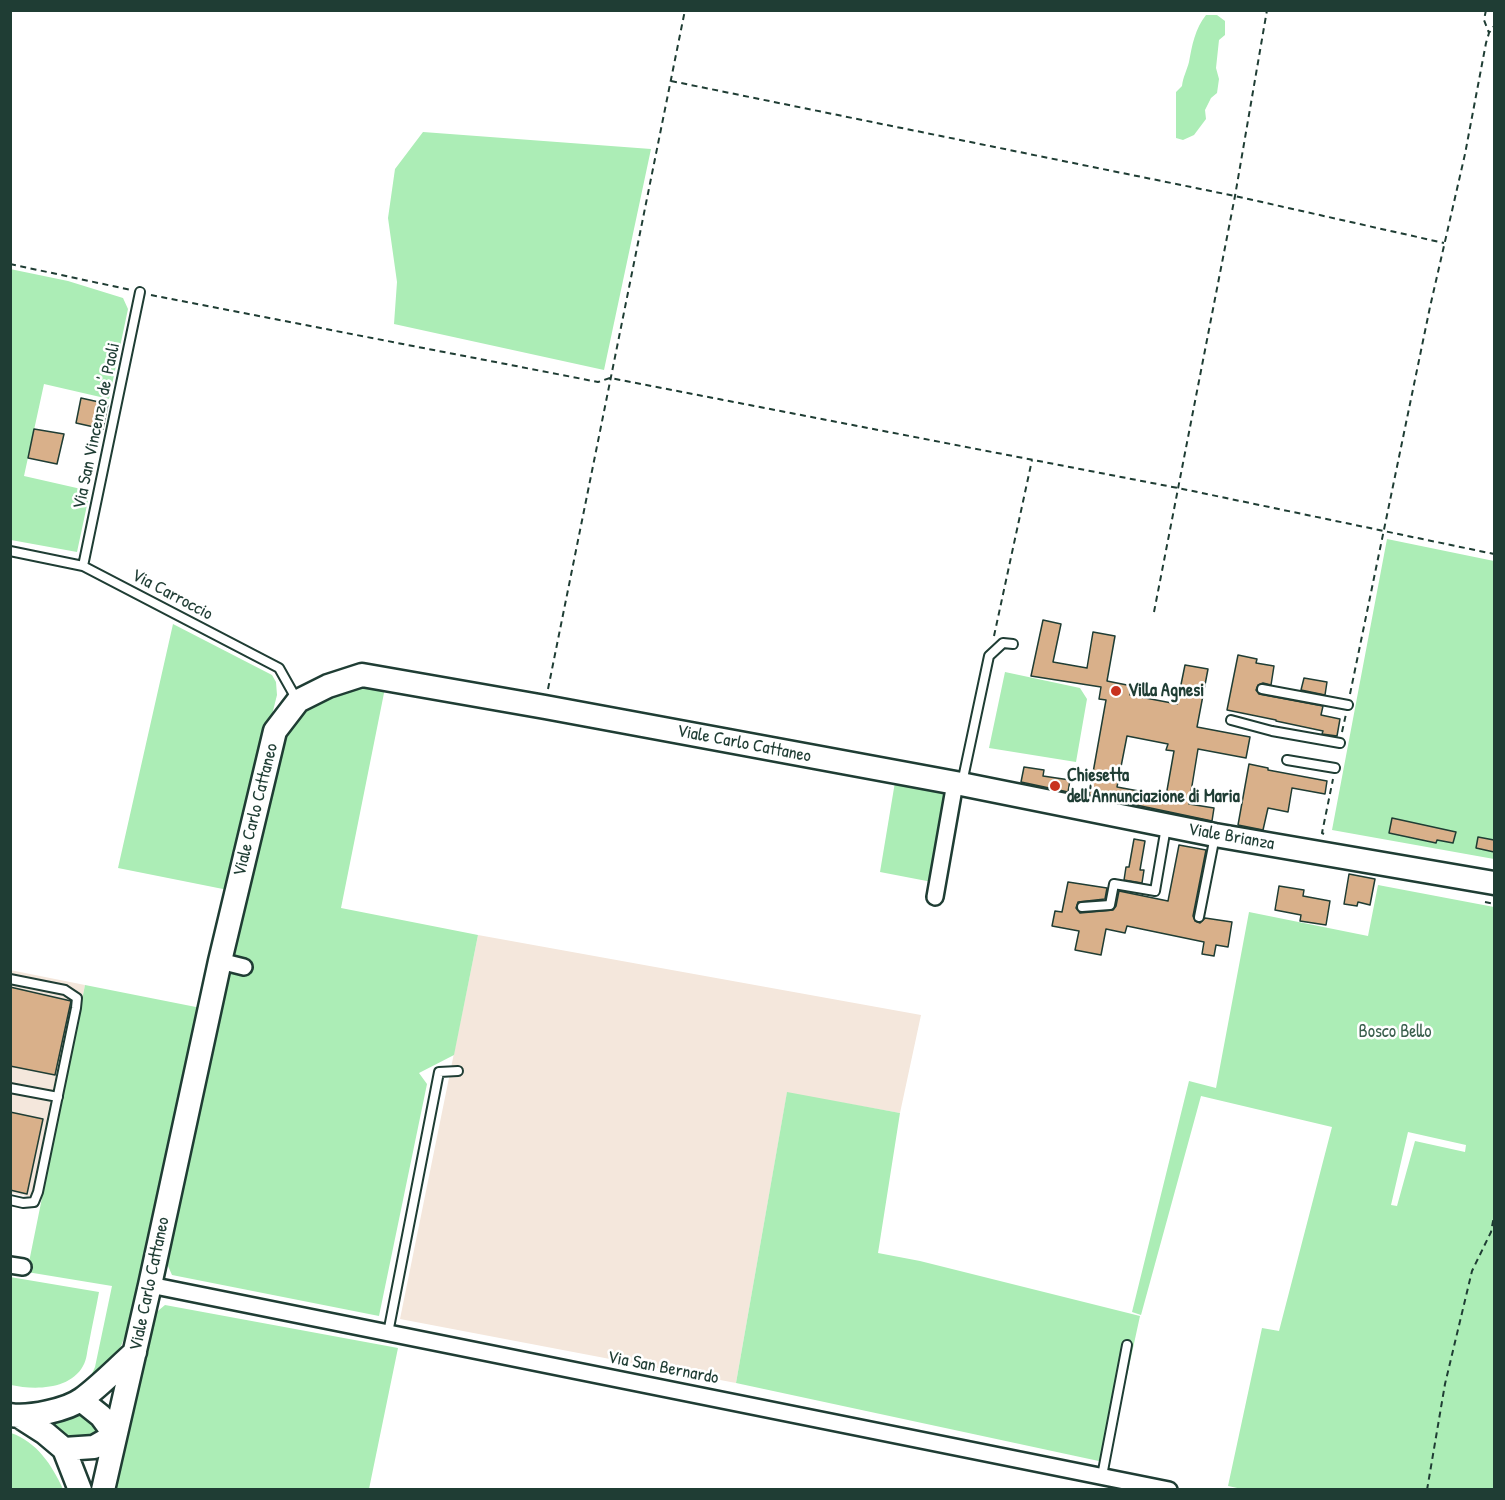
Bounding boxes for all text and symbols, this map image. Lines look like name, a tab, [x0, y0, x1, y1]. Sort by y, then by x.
street label: Via San Vincenzo de' Paoli	[69, 341, 125, 511]
street label: Via Carroccio	[128, 565, 216, 625]
place label: Villa Agnesi	[1128, 680, 1204, 702]
marker: Villa Agnesi	[1109, 684, 1123, 698]
street label: Viale Carlo Cattaneo	[675, 720, 813, 768]
street label: Viale Carlo Cattaneo	[229, 741, 283, 879]
place label: Chiesetta dell'Annunciazione di Maria	[1067, 765, 1240, 808]
marker: Chiesetta dell'Annunciazione di Maria	[1048, 779, 1062, 793]
street label: Viale Brianza	[1186, 819, 1276, 855]
park label: Bosco Bello	[1359, 1021, 1431, 1043]
street label: Viale Carlo Cattaneo	[125, 1215, 175, 1353]
street label: Via San Bernardo	[606, 1347, 720, 1389]

